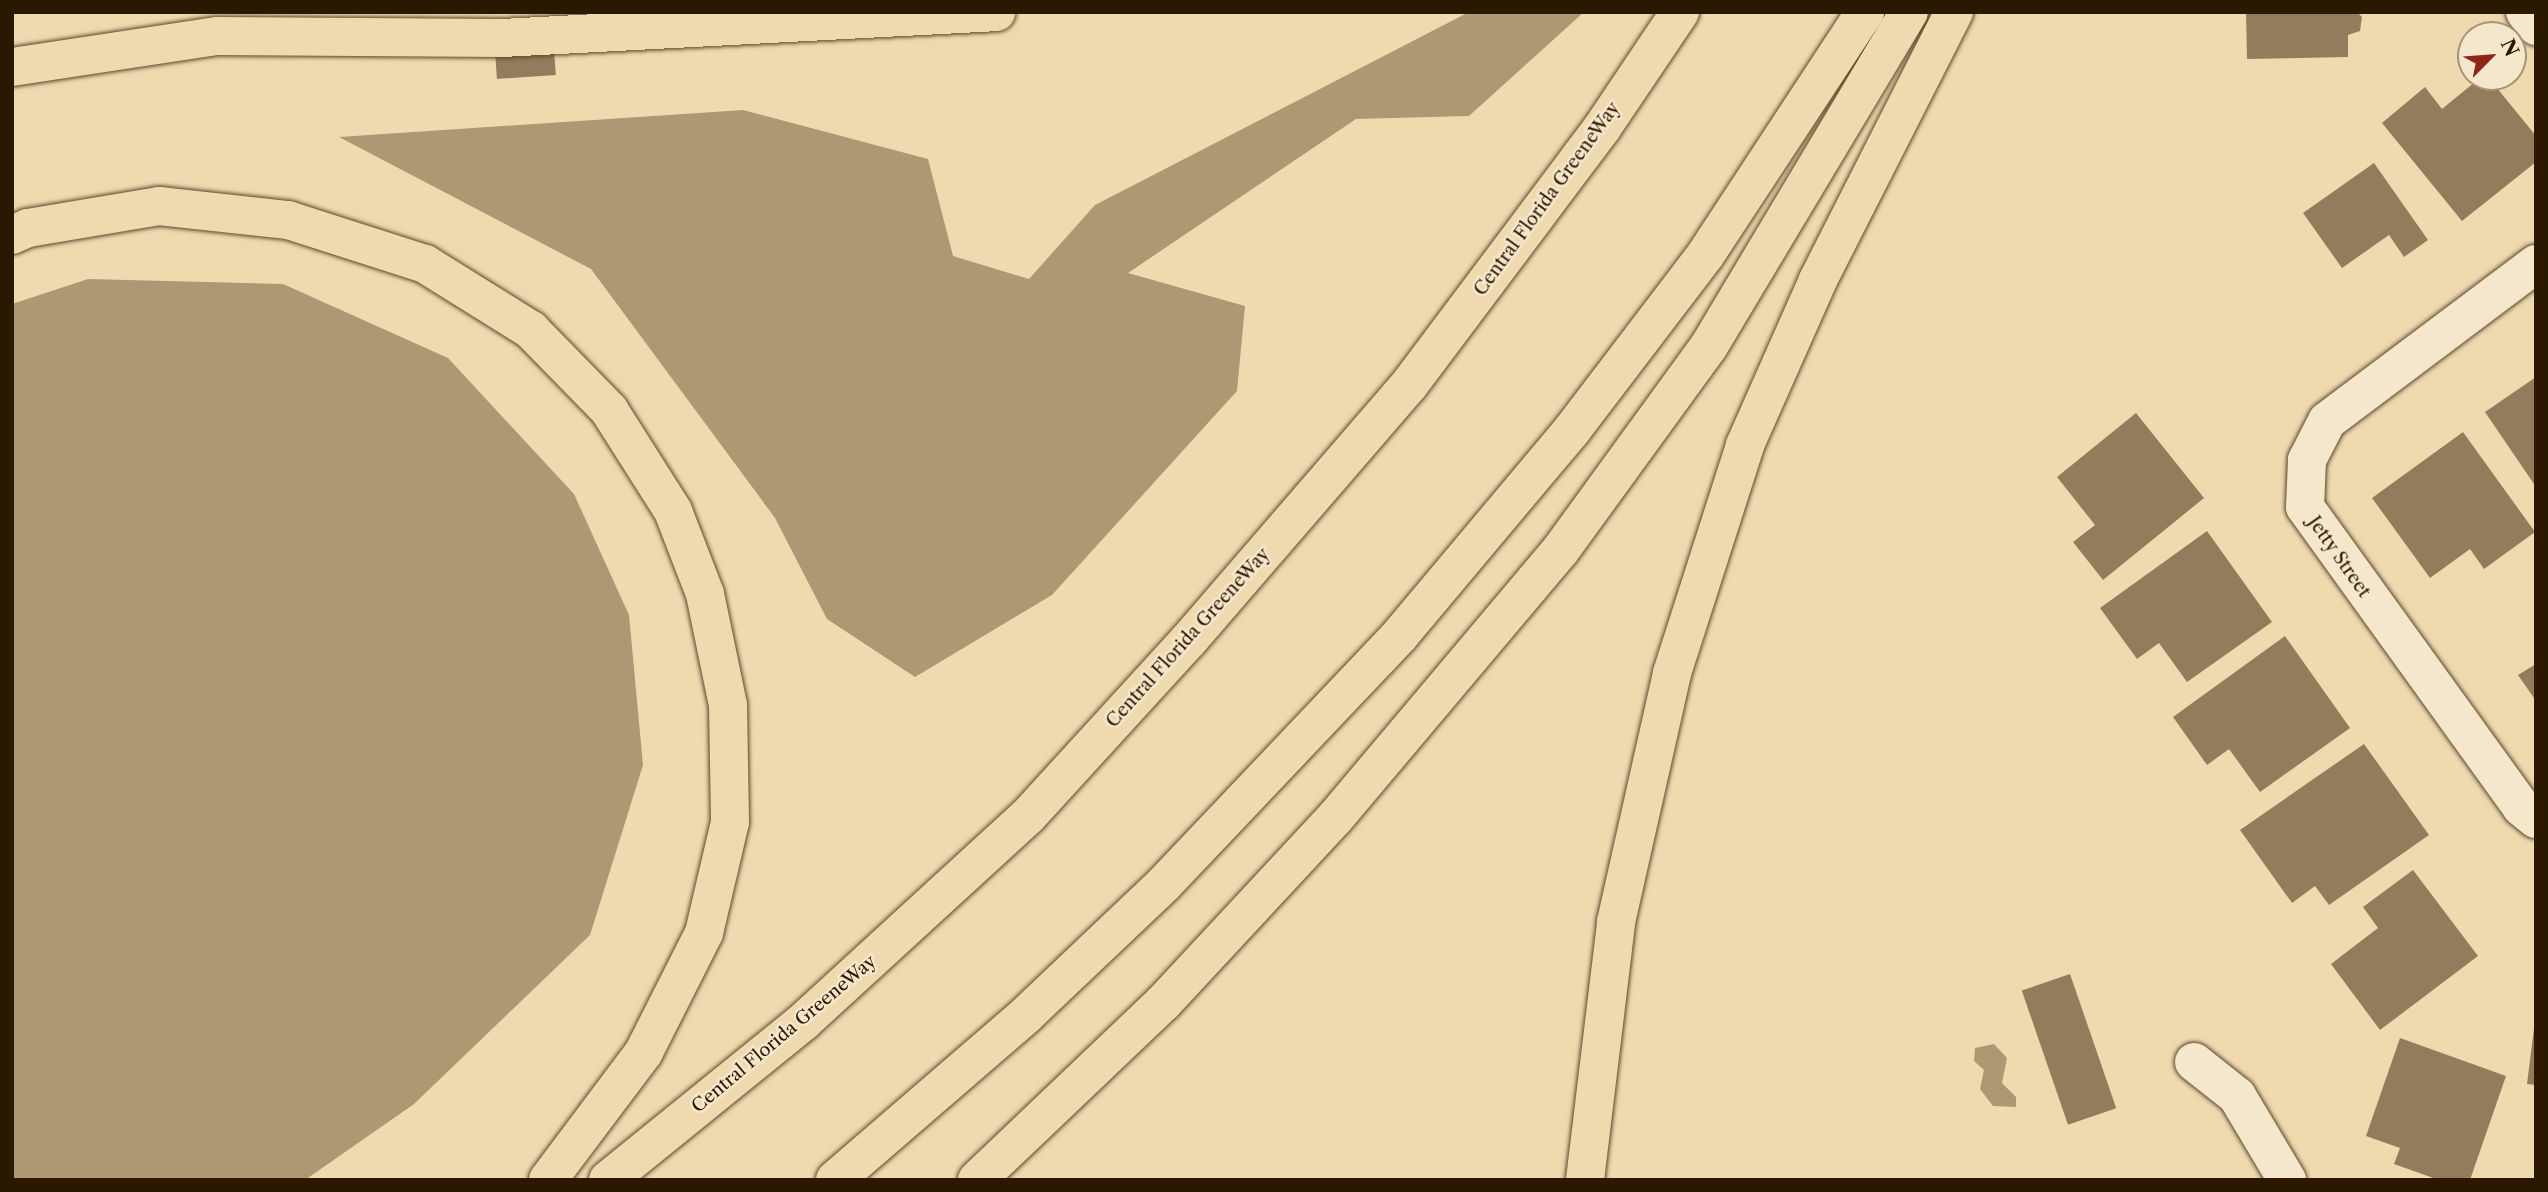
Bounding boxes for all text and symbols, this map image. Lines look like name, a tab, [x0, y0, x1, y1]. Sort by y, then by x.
north arrow	[2457, 21, 2527, 91]
text: N	[2496, 35, 2524, 60]
street label: Central Florida GreeneWay	[1470, 98, 1624, 300]
street label: Jetty Street	[2303, 512, 2375, 602]
street label: Central Florida GreeneWay	[1102, 544, 1274, 732]
street label: Central Florida GreeneWay	[687, 951, 881, 1117]

